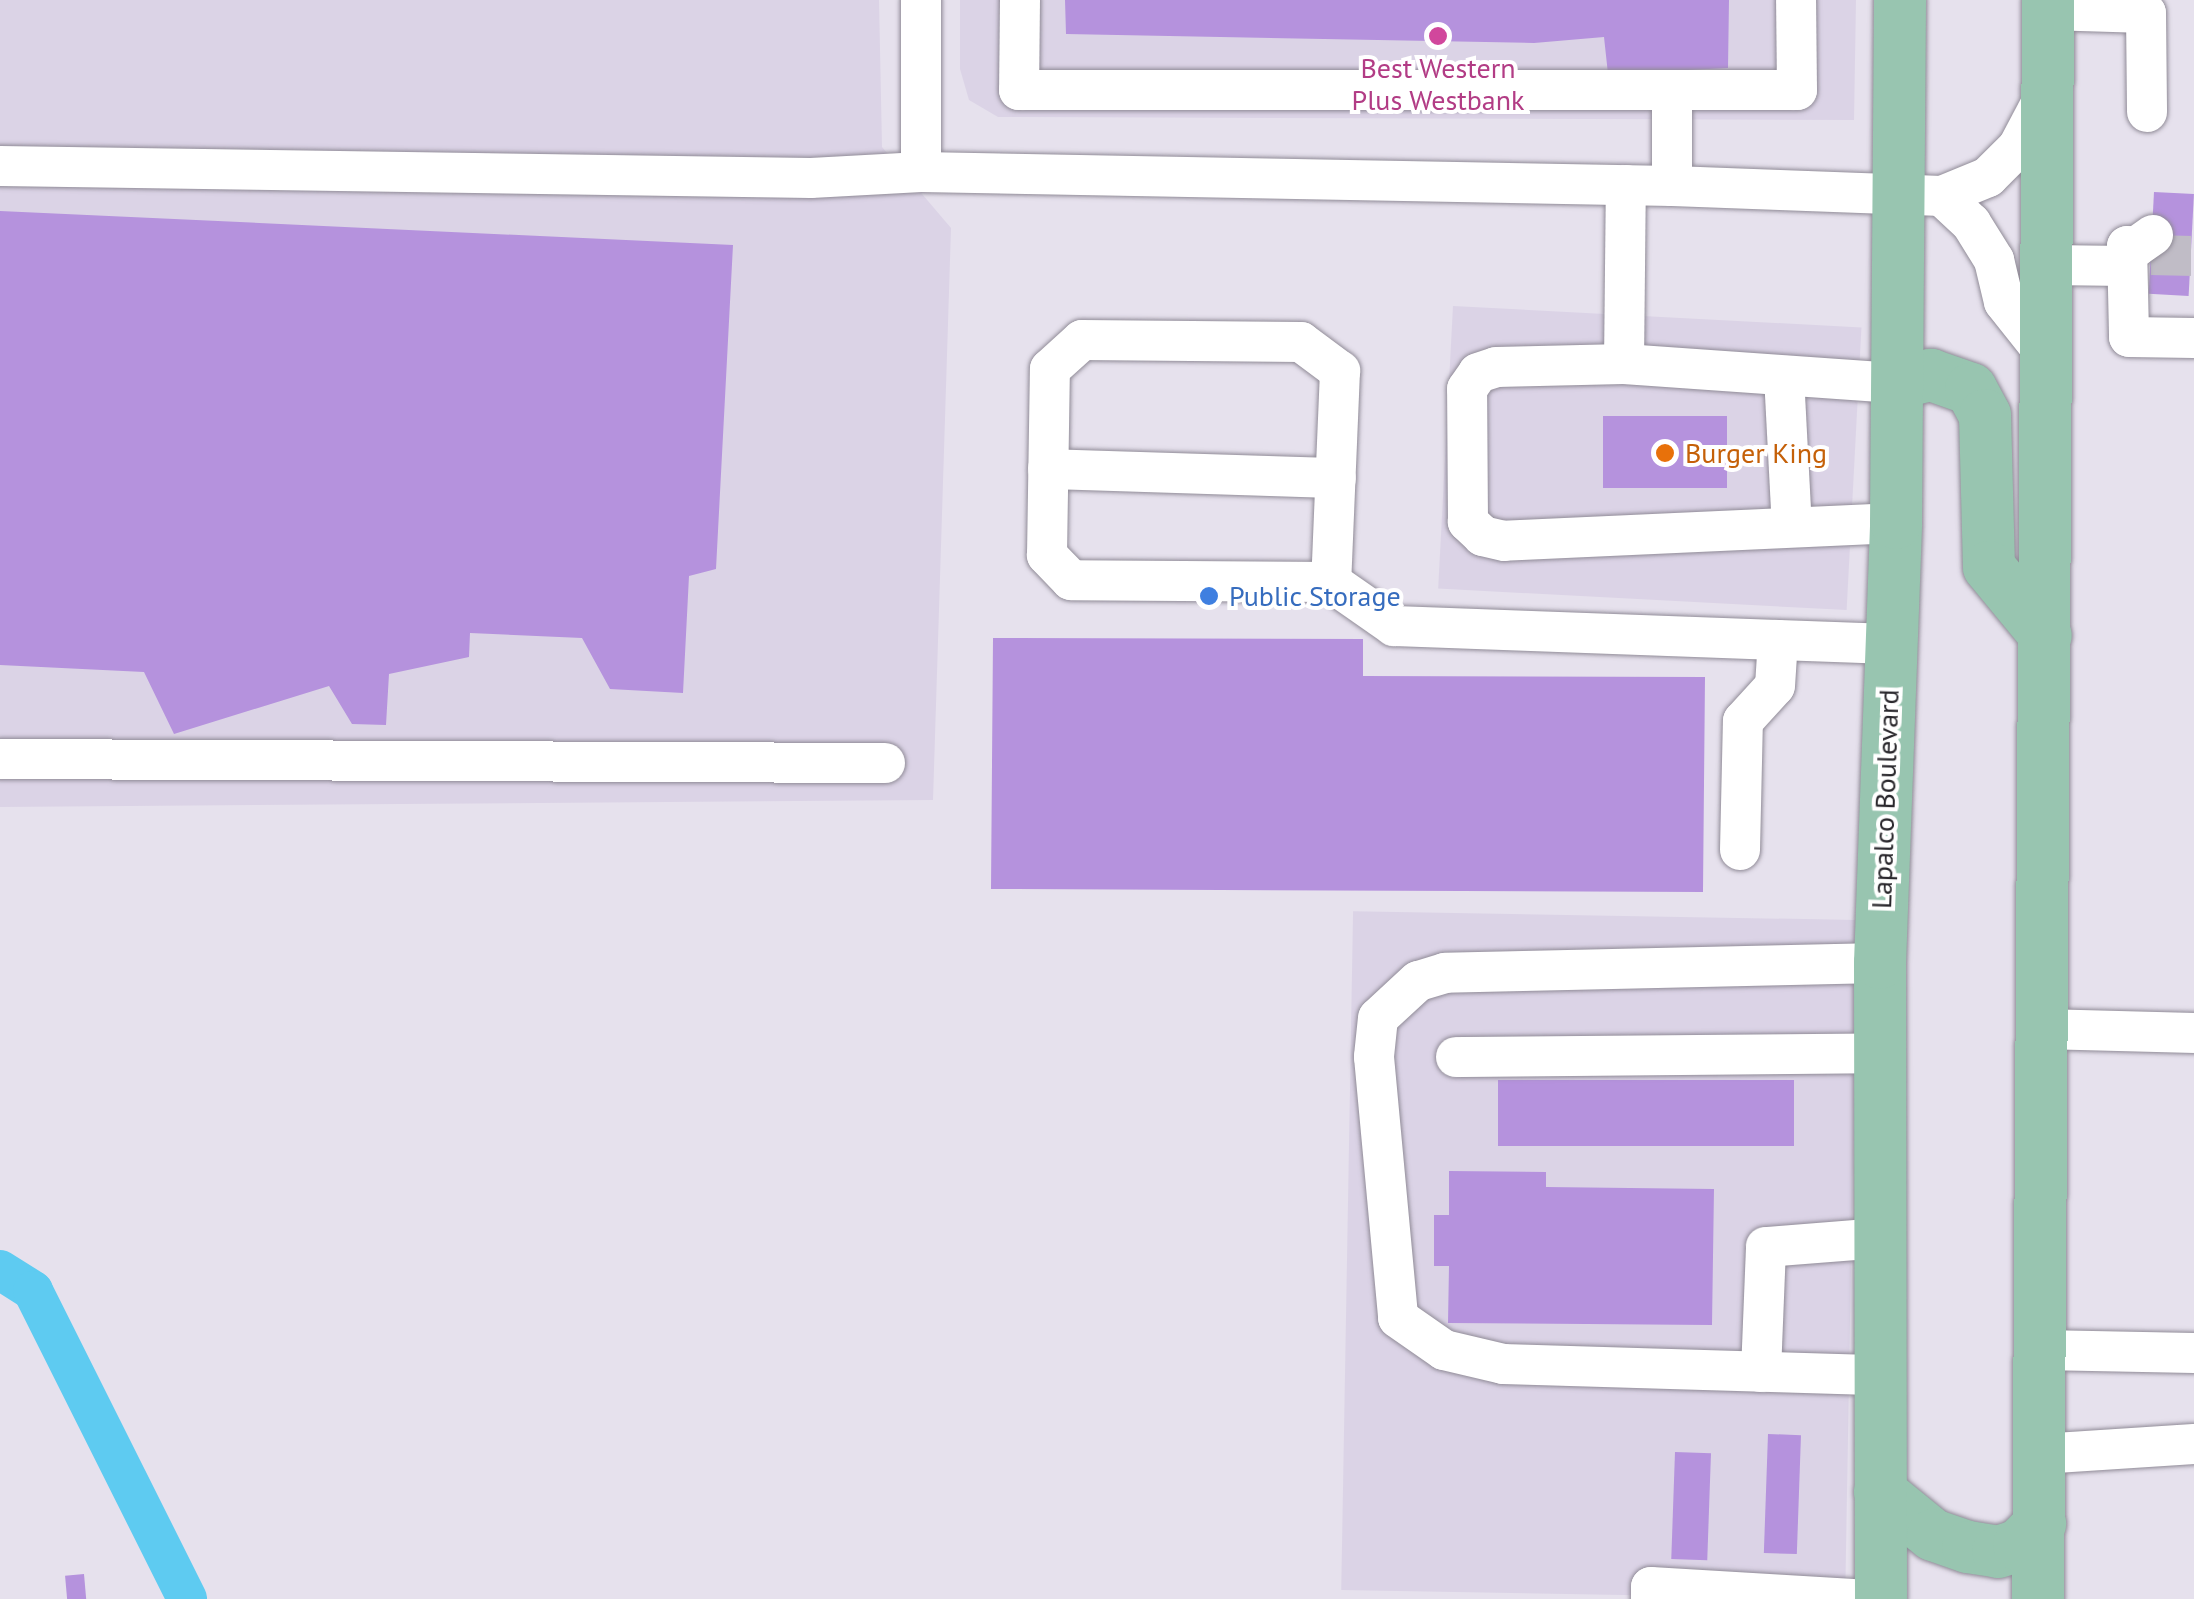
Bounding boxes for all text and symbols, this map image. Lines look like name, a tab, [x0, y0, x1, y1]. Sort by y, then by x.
marker: Best Western Plus Westbank	[1427, 25, 1449, 47]
place label: Best Western Plus Westbank	[1351, 51, 1525, 117]
place label: Burger King	[1685, 436, 1827, 470]
marker: Burger King	[1654, 442, 1676, 464]
place label: Public Storage	[1229, 579, 1401, 613]
marker: Public Storage	[1198, 585, 1220, 607]
street label: Lapalco Boulevard	[1864, 689, 1906, 909]

